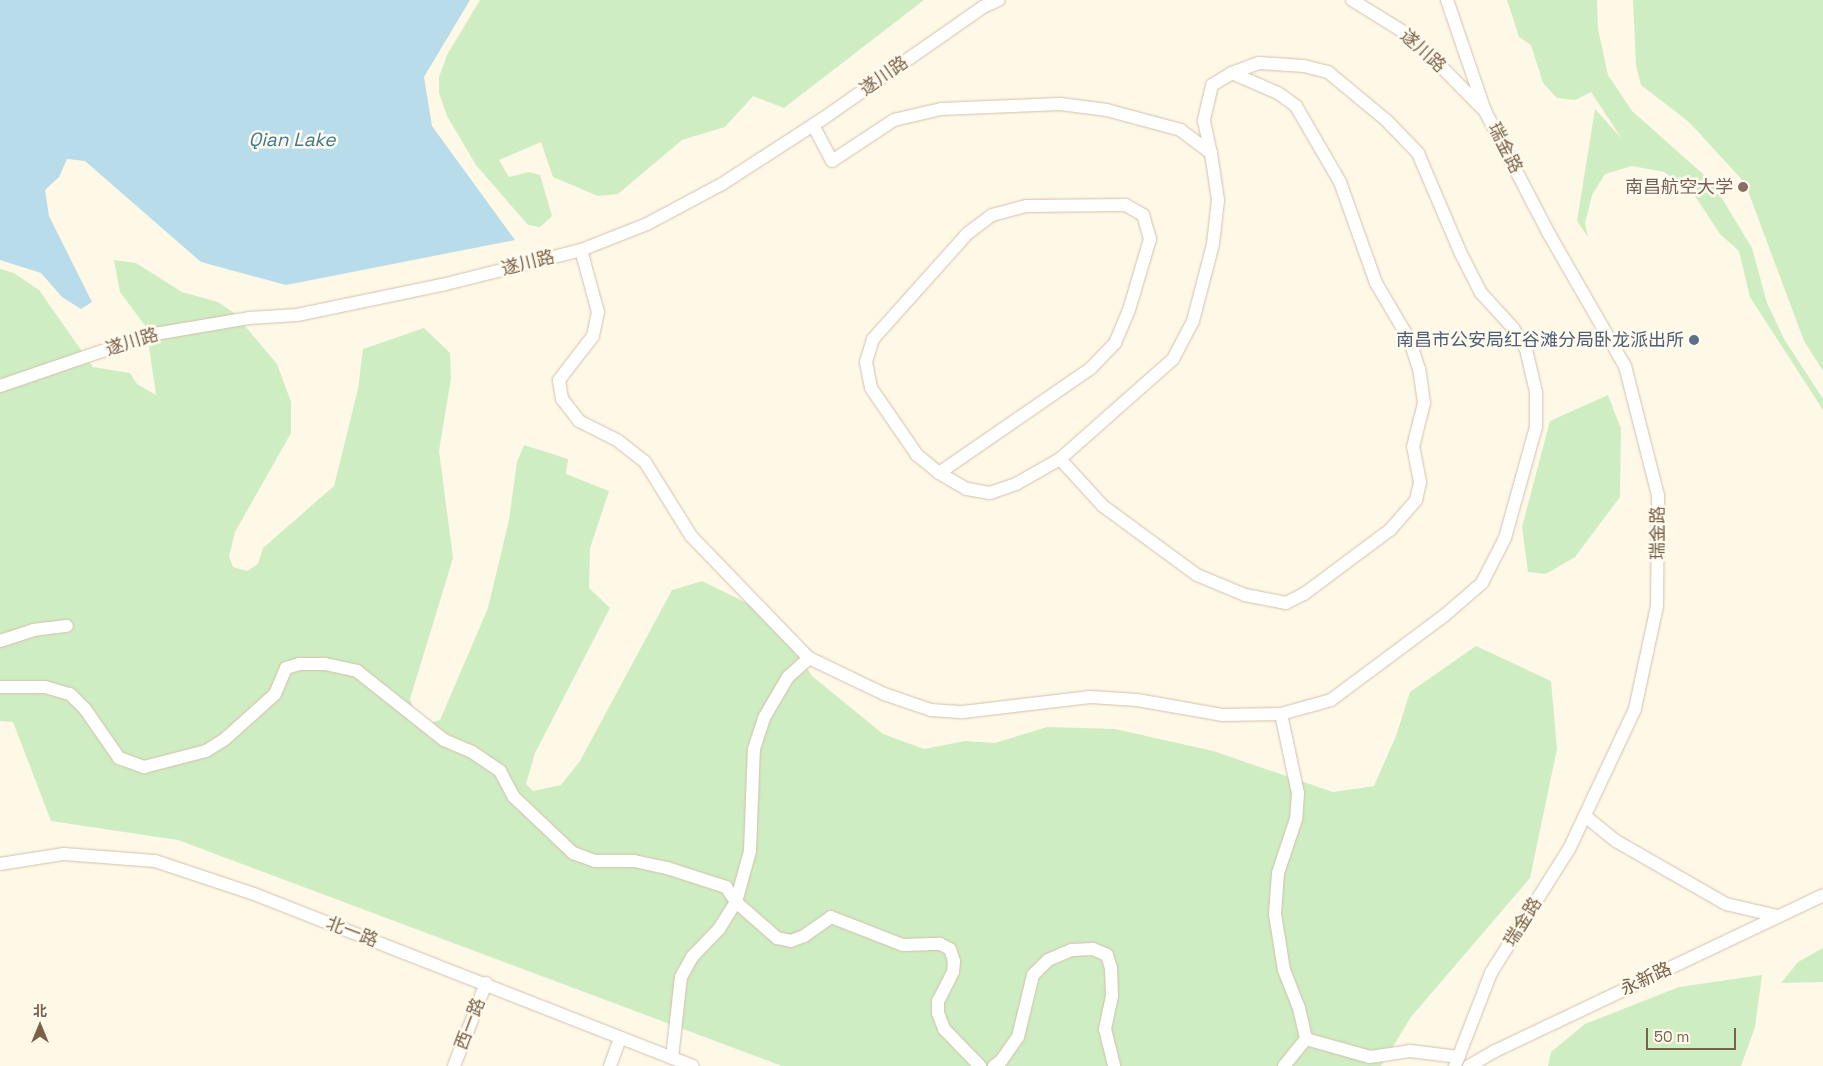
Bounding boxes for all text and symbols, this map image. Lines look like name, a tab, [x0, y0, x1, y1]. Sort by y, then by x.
street label: 遂川路	[1396, 25, 1450, 77]
street label: 遂川路	[856, 52, 912, 100]
street label: 瑞金路	[1483, 119, 1527, 177]
water label: Qian Lake	[248, 129, 336, 151]
place label: 南昌航空大学	[1625, 176, 1733, 198]
marker: 南昌航空大学	[1737, 181, 1749, 193]
street label: 遂川路	[499, 246, 557, 280]
street label: 遂川路	[103, 324, 161, 360]
place label: 南昌市公安局红谷滩分局卧龙派出所	[1396, 329, 1684, 351]
marker: 南昌市公安局红谷滩分局卧龙派出所	[1688, 334, 1700, 346]
street label: 瑞金路	[1647, 506, 1669, 560]
street label: 瑞金路	[1500, 893, 1546, 951]
street label: 北一路	[323, 912, 381, 952]
street label: 永新路	[1617, 958, 1675, 1000]
street label: 西一路	[450, 995, 490, 1053]
north arrow	[15, 1001, 65, 1051]
text: 北	[33, 1002, 47, 1020]
scale bar	[1648, 1018, 1738, 1050]
text: 50 m	[1654, 1027, 1689, 1046]

